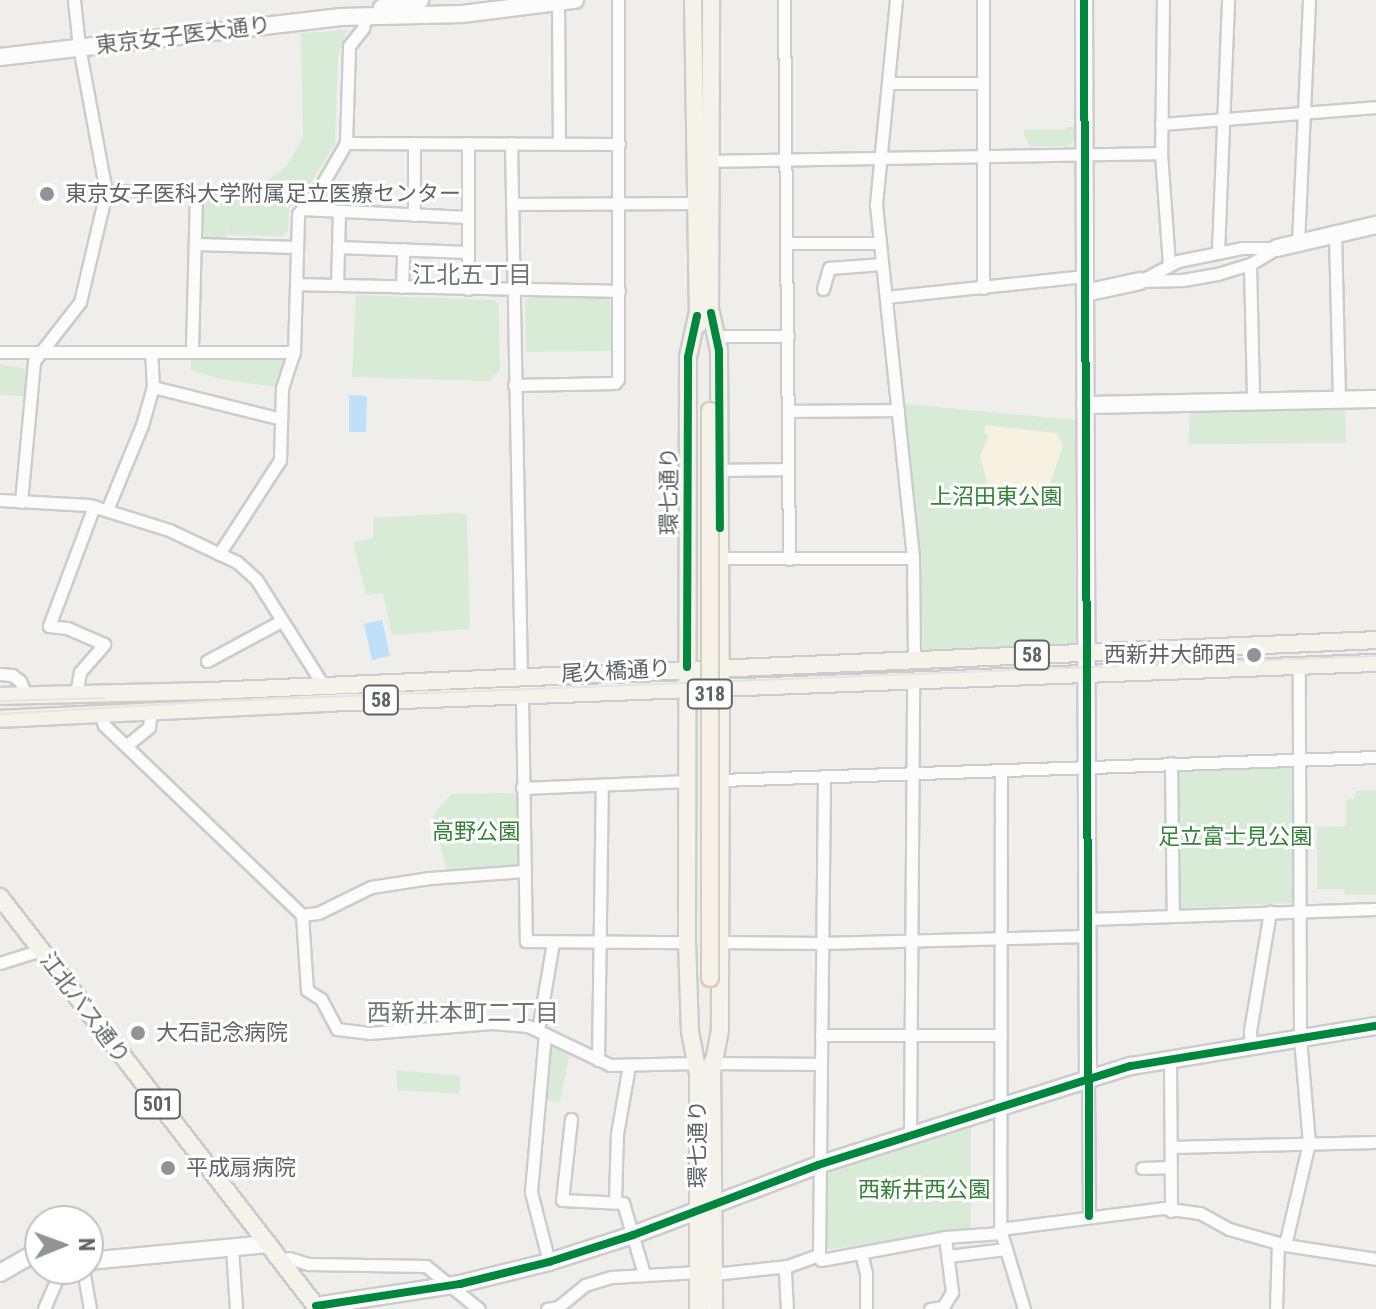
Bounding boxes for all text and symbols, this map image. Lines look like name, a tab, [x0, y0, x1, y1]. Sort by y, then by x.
street label: 東京女子医大通り	[94, 11, 272, 59]
place label: 東京女子医科大学附属足立医療センター	[65, 181, 461, 207]
marker: 東京女子医科大学附属足立医療センター	[36, 183, 58, 205]
district label: 江北五丁目	[412, 262, 532, 290]
street label: 環七通り	[656, 447, 682, 535]
park label: 上沼田東公園	[930, 484, 1062, 510]
road number: 58	[1012, 639, 1052, 671]
place label: 西新井大師西	[1104, 642, 1236, 668]
marker: 西新井大師西	[1243, 644, 1265, 666]
street label: 尾久橋通り	[560, 655, 672, 687]
road number: 318	[686, 678, 734, 710]
road number: 58	[361, 684, 401, 716]
park label: 高野公園	[432, 819, 520, 845]
park label: 足立富士見公園	[1158, 824, 1312, 850]
street label: 江北バス通り	[35, 947, 135, 1069]
district label: 西新井本町二丁目	[367, 1000, 559, 1028]
place label: 大石記念病院	[156, 1020, 288, 1046]
marker: 大石記念病院	[127, 1022, 149, 1044]
road number: 501	[134, 1088, 182, 1120]
street label: 環七通り	[685, 1100, 711, 1188]
place label: 平成扇病院	[186, 1155, 296, 1181]
marker: 平成扇病院	[157, 1157, 179, 1179]
park label: 西新井西公園	[858, 1177, 990, 1203]
north arrow	[24, 1205, 104, 1285]
text: N	[74, 1238, 99, 1252]

